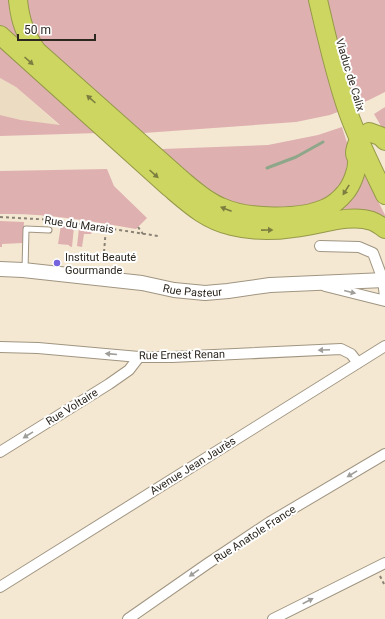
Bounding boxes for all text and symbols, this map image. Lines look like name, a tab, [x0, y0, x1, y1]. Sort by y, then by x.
scale bar	[18, 16, 95, 42]
text: 50 m	[24, 23, 51, 37]
street label: Viaduc de Calix	[333, 37, 367, 113]
one-way arrow	[24, 56, 34, 66]
one-way arrow	[86, 95, 96, 104]
one-way arrow	[149, 169, 159, 179]
one-way arrow	[342, 185, 350, 195]
one-way arrow	[219, 206, 231, 212]
street label: Rue du Marais	[44, 214, 115, 236]
one-way arrow	[261, 226, 273, 233]
place label: Institut Beauté Gourmande	[65, 251, 136, 277]
marker: Institut Beauté Gourmande	[52, 258, 62, 268]
street label: Rue Pasteur	[162, 281, 223, 300]
one-way arrow	[344, 290, 356, 296]
one-way arrow	[317, 347, 330, 353]
street label: Rue Ernest Renan	[139, 348, 225, 362]
one-way arrow	[105, 350, 117, 357]
street label: Rue Voltaire	[44, 386, 101, 428]
one-way arrow	[23, 431, 33, 439]
street label: Avenue Jean Jaurès	[148, 434, 239, 498]
one-way arrow	[347, 470, 357, 478]
street label: Rue Anatole France	[212, 503, 298, 565]
one-way arrow	[189, 569, 199, 577]
one-way arrow	[302, 598, 314, 604]

